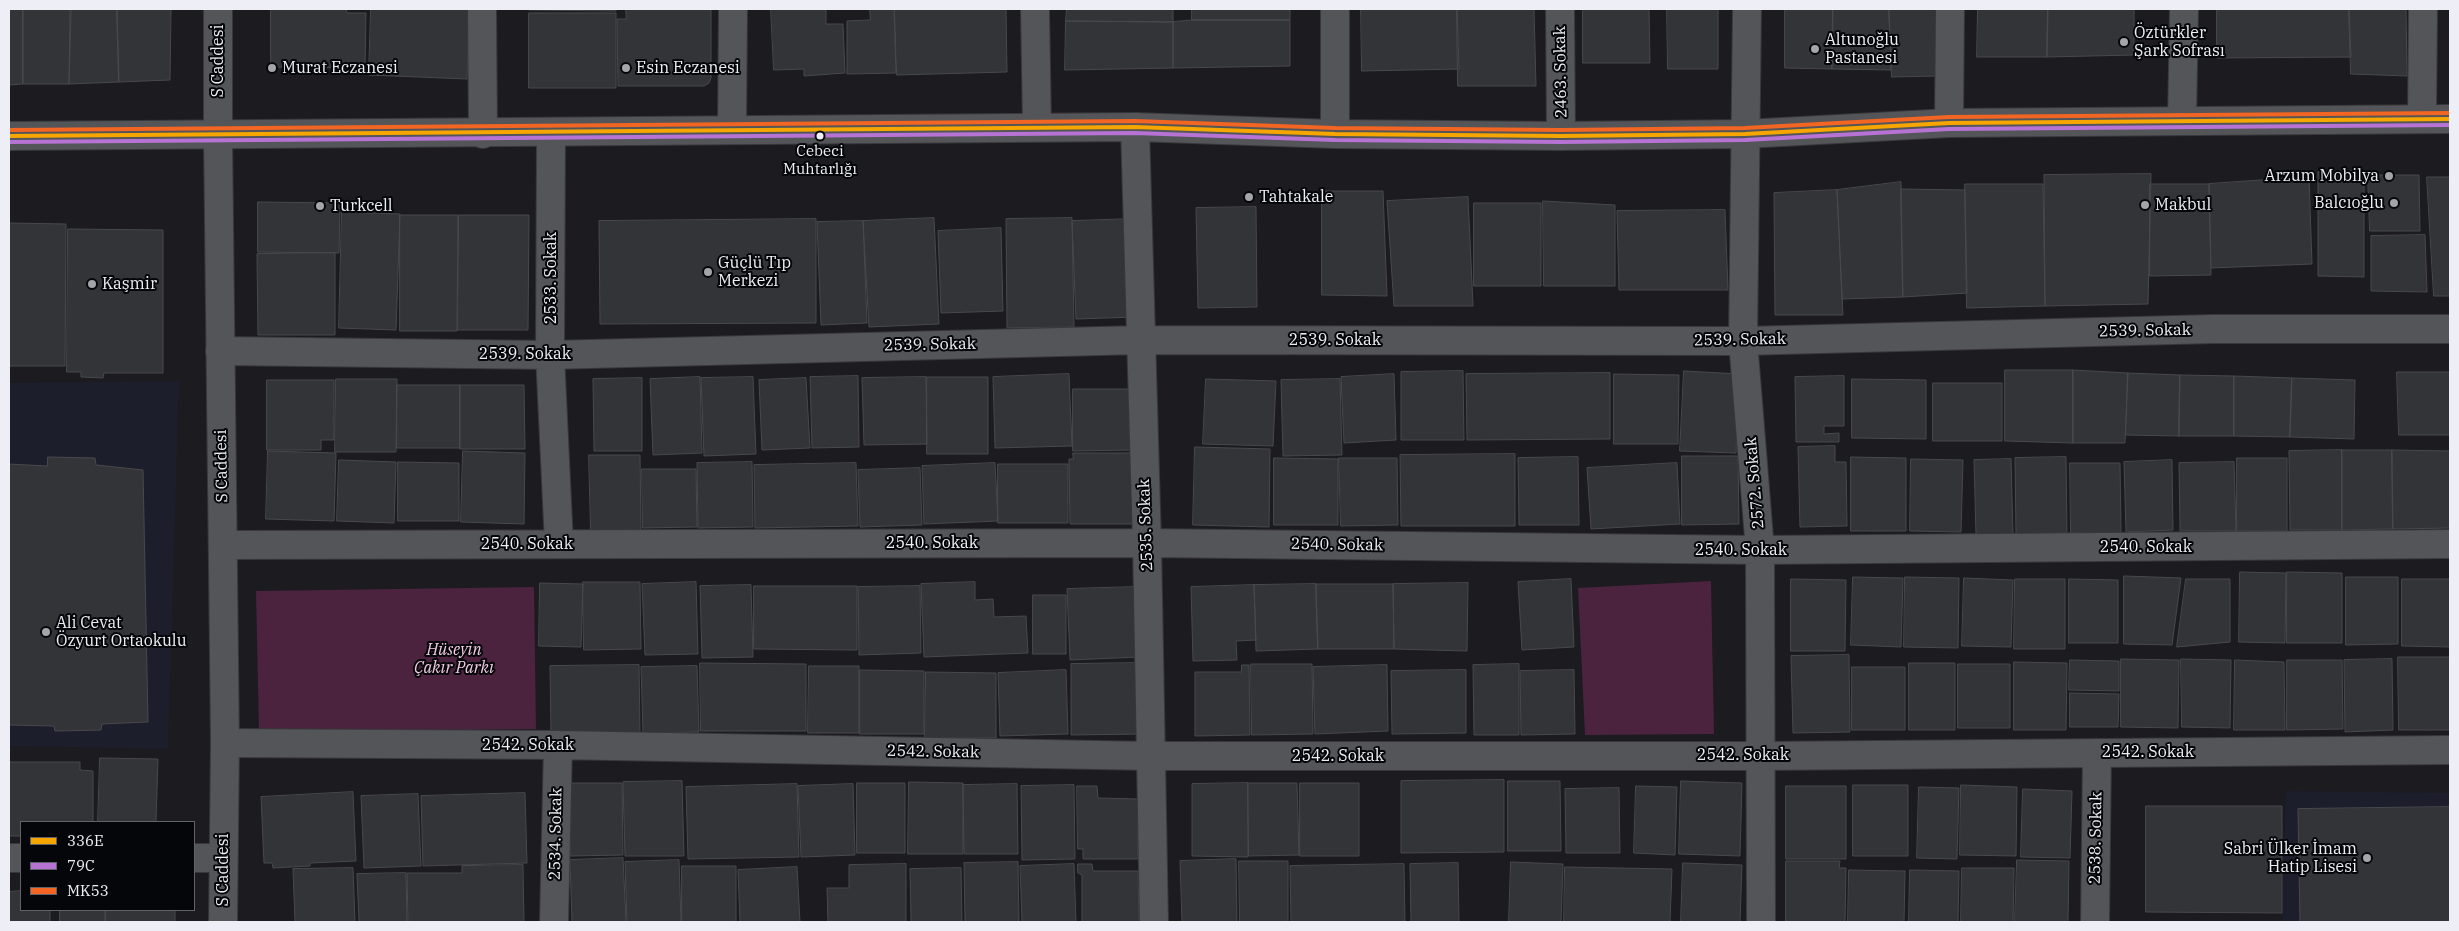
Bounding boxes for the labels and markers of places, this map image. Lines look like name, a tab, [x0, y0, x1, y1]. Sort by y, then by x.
place label: Öztürkler Şark Sofrası	[2134, 23, 2225, 61]
place label: Altunoğlu Pastanesi	[1825, 30, 1899, 68]
marker: Öztürkler Şark Sofrası	[2118, 36, 2130, 48]
marker: Altunoğlu Pastanesi	[1809, 43, 1821, 55]
place label: Murat Eczanesi	[282, 58, 398, 78]
place label: Esin Eczanesi	[636, 58, 740, 78]
marker: Murat Eczanesi	[266, 62, 278, 74]
marker: Esin Eczanesi	[620, 62, 632, 74]
marker: Cebeci Muhtarlığı	[815, 131, 825, 141]
place label: Cebeci Muhtarlığı	[783, 143, 857, 178]
place label: Arzum Mobilya	[2264, 166, 2379, 186]
marker: Arzum Mobilya	[2383, 170, 2395, 182]
place label: Tahtakale	[1259, 187, 1333, 207]
marker: Tahtakale	[1243, 191, 1255, 203]
place label: Balcıoğlu	[2314, 193, 2384, 213]
place label: Makbul	[2155, 195, 2211, 215]
place label: Turkcell	[330, 196, 392, 216]
marker: Balcıoğlu	[2388, 197, 2400, 209]
marker: Makbul	[2139, 199, 2151, 211]
marker: Turkcell	[314, 200, 326, 212]
place label: Güçlü Tıp Merkezi	[718, 253, 791, 291]
marker: Güçlü Tıp Merkezi	[702, 266, 714, 278]
place label: Kaşmir	[102, 274, 157, 294]
marker: Kaşmir	[86, 278, 98, 290]
place label: Ali Cevat Özyurt Ortaokulu	[56, 613, 187, 651]
marker: Ali Cevat Özyurt Ortaokulu	[40, 626, 52, 638]
place label: Sabri Ülker İmam Hatip Lisesi	[2224, 839, 2357, 877]
marker: Sabri Ülker İmam Hatip Lisesi	[2361, 852, 2373, 864]

